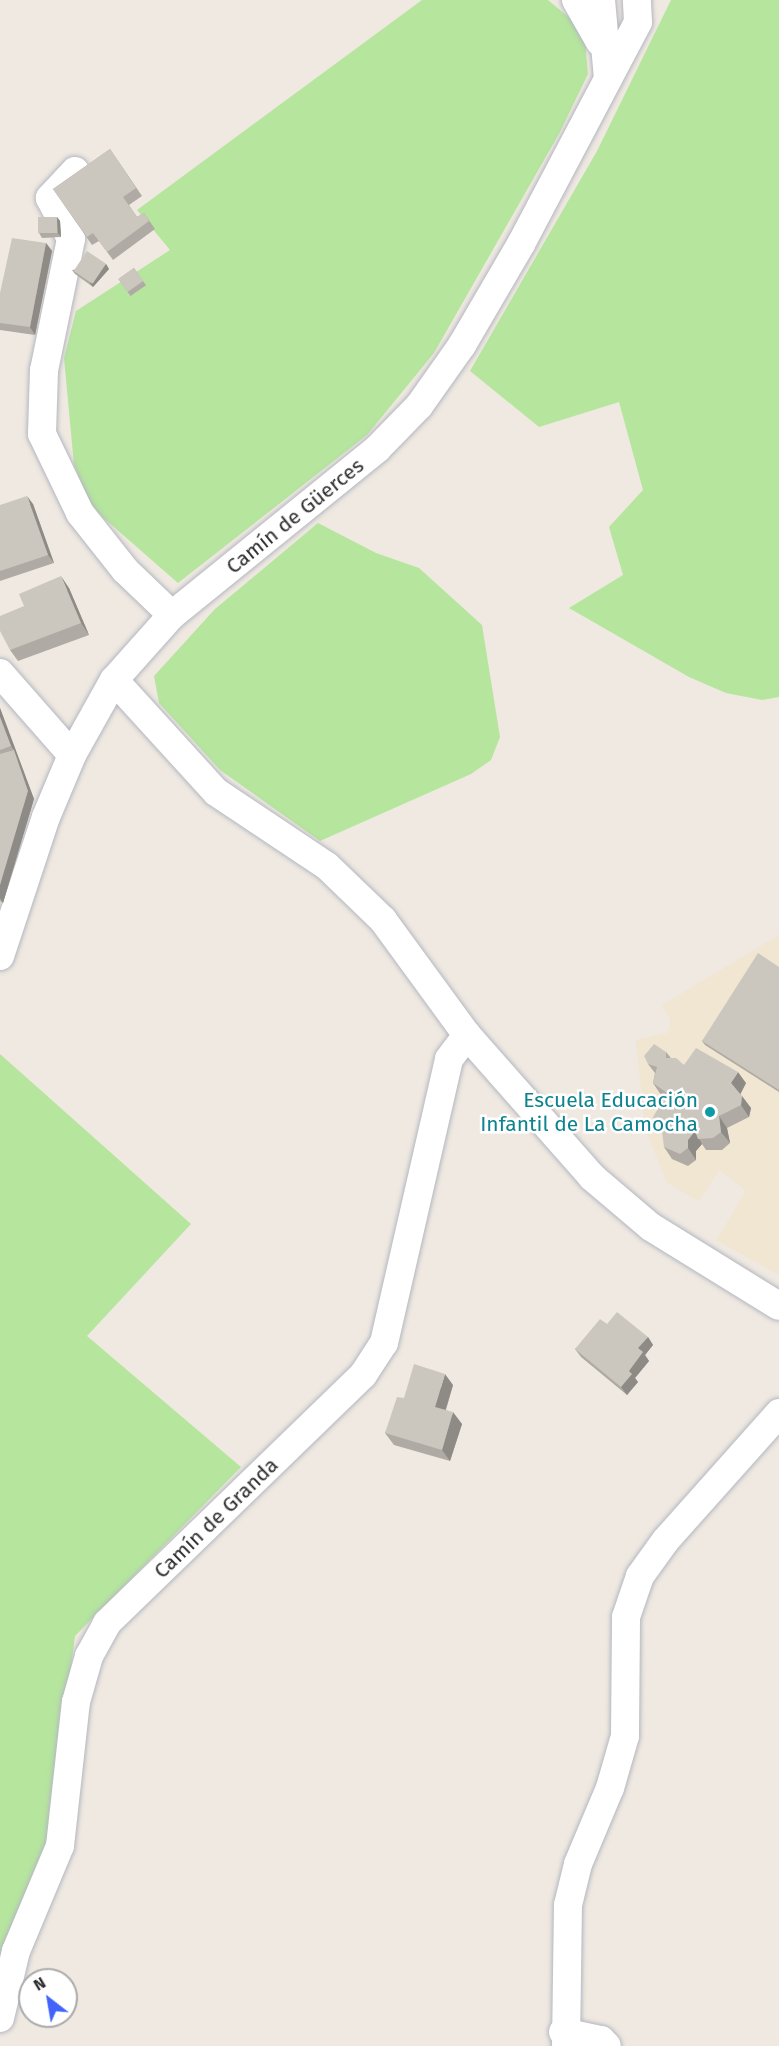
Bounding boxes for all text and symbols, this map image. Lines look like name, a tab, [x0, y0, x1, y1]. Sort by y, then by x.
street label: Camín de Güerces	[221, 453, 369, 579]
place label: Escuela Educación Infantil de La Camocha	[480, 1087, 698, 1137]
marker: Escuela Educación Infantil de La Camocha	[703, 1105, 717, 1119]
street label: Camín de Granda	[149, 1452, 283, 1584]
north arrow	[18, 1968, 78, 2028]
text: N	[30, 1973, 49, 1995]

